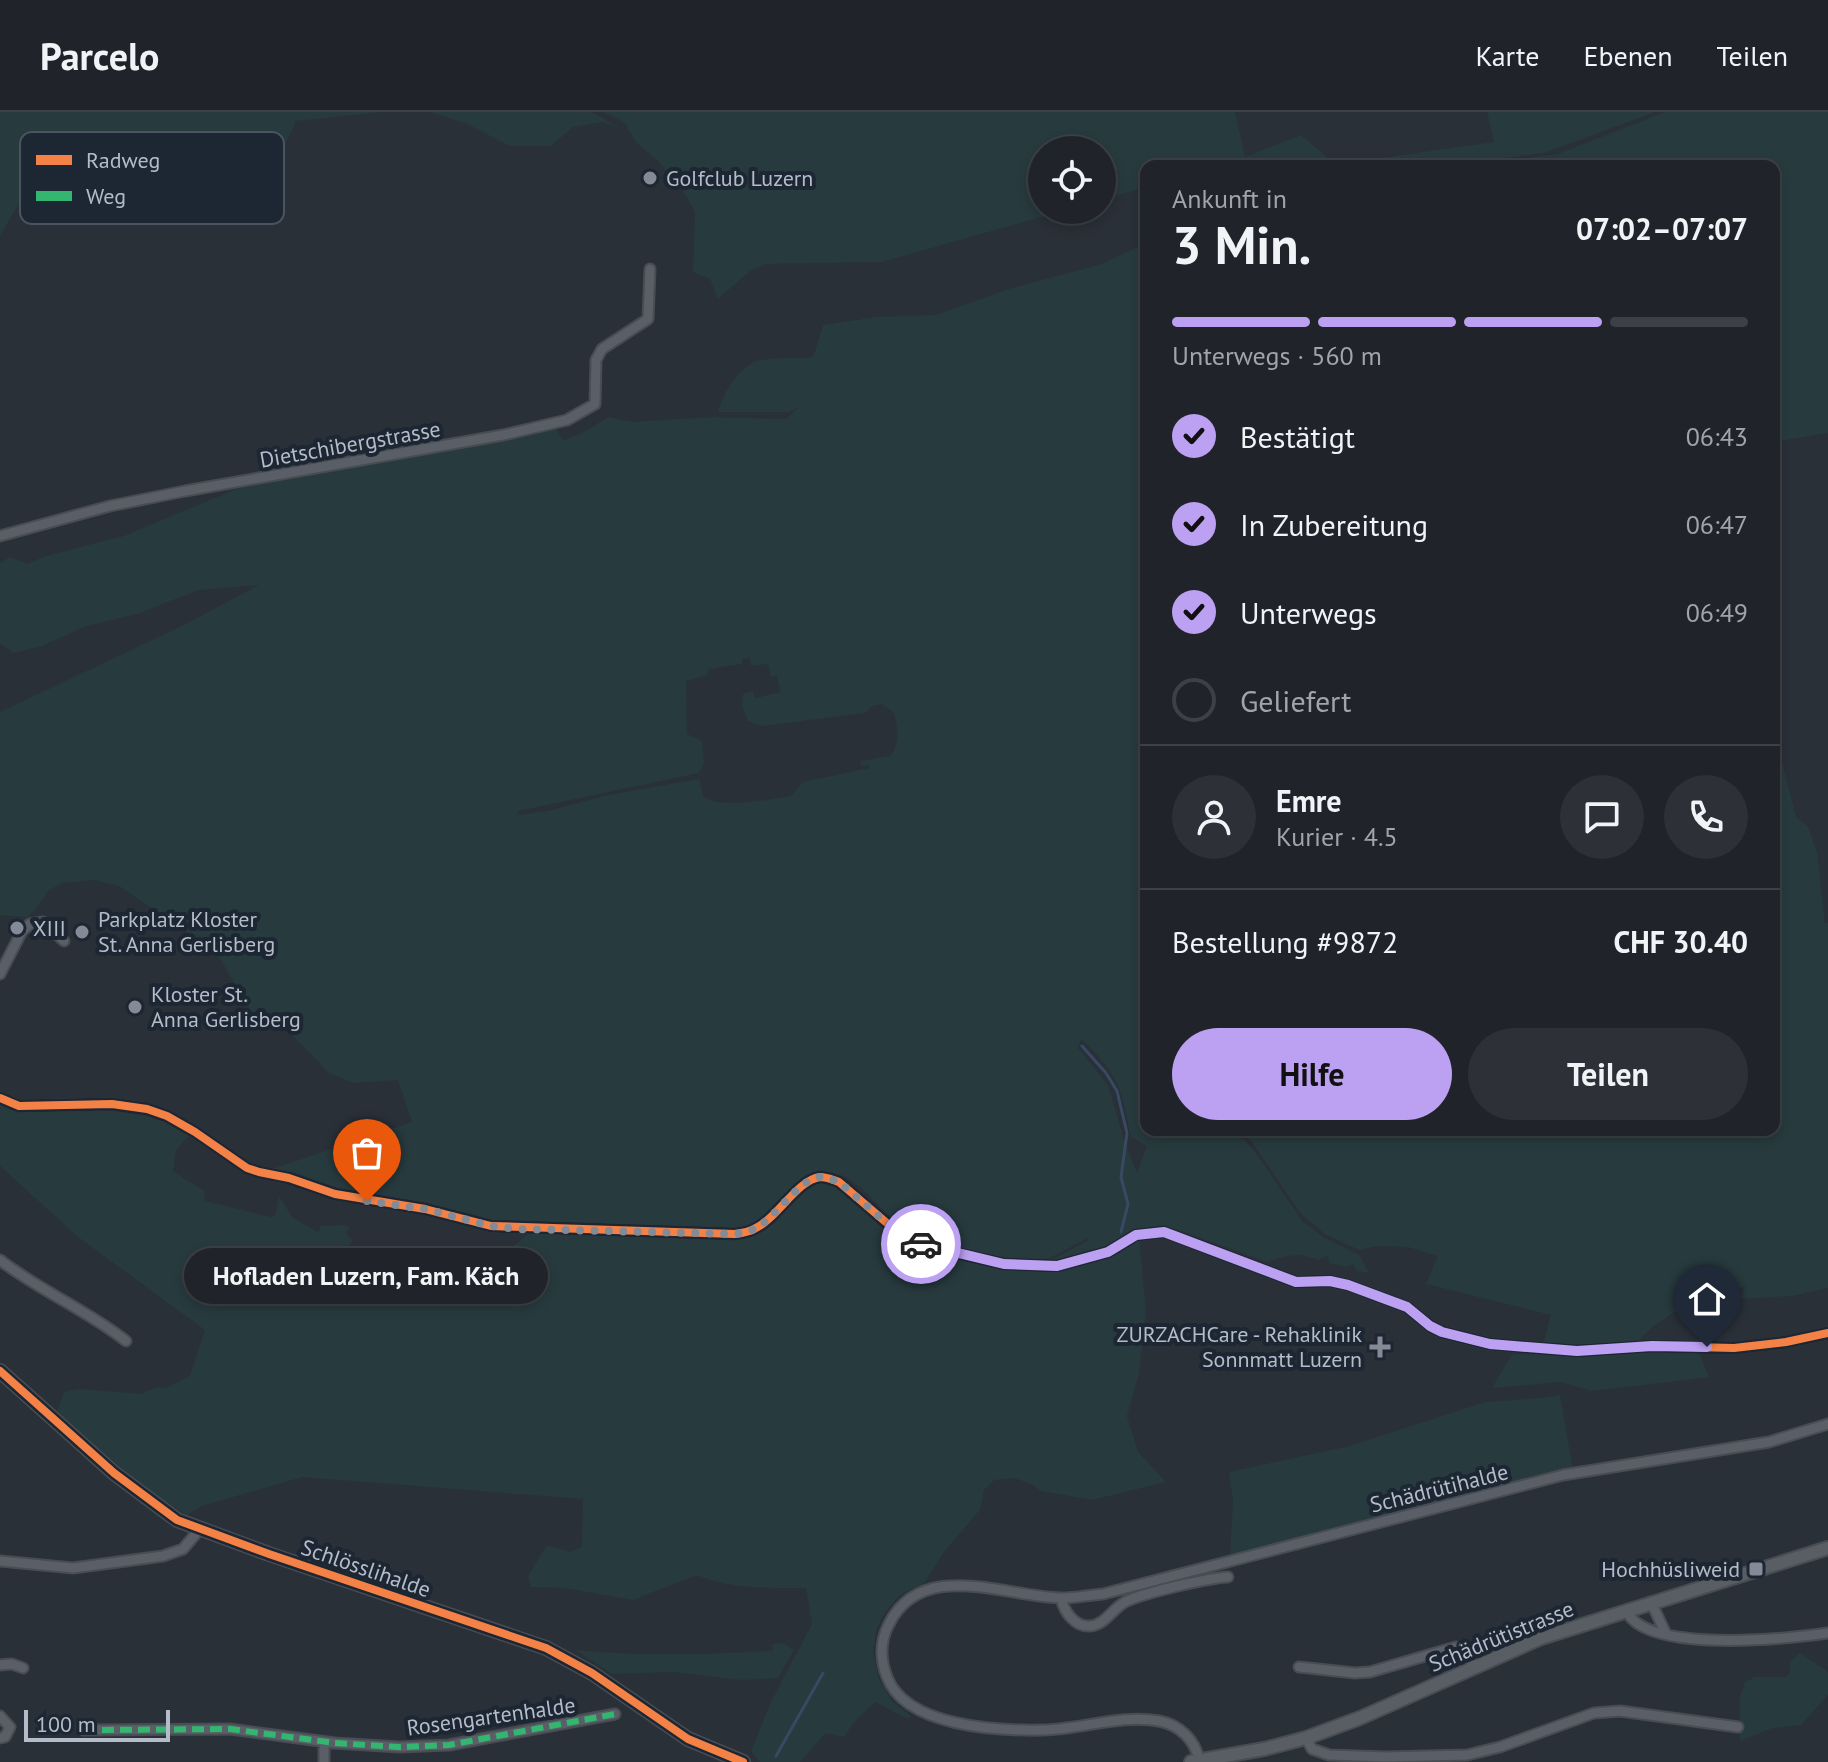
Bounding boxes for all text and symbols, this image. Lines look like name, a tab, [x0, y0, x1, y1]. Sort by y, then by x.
text: Parcelo	[40, 31, 160, 80]
text: Karte	[1475, 37, 1539, 74]
text: Ebenen	[1583, 37, 1673, 74]
text: Teilen	[1717, 37, 1788, 74]
legend	[20, 132, 284, 224]
map controls	[1028, 136, 1116, 224]
button: locate	[1028, 136, 1116, 224]
text: Radweg	[86, 146, 160, 174]
place label: Golfclub Luzern	[666, 164, 813, 192]
marker: Golfclub Luzern	[641, 169, 659, 187]
text: Weg	[86, 182, 126, 210]
text: Ankunft in	[1172, 182, 1287, 215]
text: 07:02–07:07	[1576, 209, 1748, 248]
text: 3 Min.	[1172, 211, 1311, 278]
text: Unterwegs · 560 m	[1172, 339, 1382, 372]
street label: Dietschibergstrasse	[257, 414, 443, 474]
icon: check	[1172, 414, 1216, 458]
text: Bestätigt	[1240, 417, 1355, 456]
text: 06:43	[1686, 420, 1748, 453]
icon: check	[1172, 502, 1216, 546]
text: In Zubereitung	[1240, 505, 1428, 544]
text: 06:47	[1686, 508, 1748, 541]
icon: check	[1172, 590, 1216, 634]
text: Unterwegs	[1240, 593, 1377, 632]
text: 06:49	[1686, 596, 1748, 629]
text: Geliefert	[1240, 681, 1351, 720]
button: person	[1172, 775, 1256, 859]
button: chat	[1560, 775, 1644, 859]
button: phone	[1664, 775, 1748, 859]
text: Emre	[1276, 781, 1342, 820]
text: Kurier · 4.5	[1276, 820, 1398, 853]
place label: Parkplatz Kloster St. Anna Gerlisberg	[98, 905, 275, 958]
place label: XIII	[33, 914, 66, 942]
marker: XIII	[8, 919, 26, 937]
text: Bestellung #9872	[1172, 922, 1398, 961]
text: CHF 30.40	[1613, 922, 1748, 961]
marker: Parkplatz Kloster St. Anna Gerlisberg	[73, 923, 91, 941]
place label: Kloster St. Anna Gerlisberg	[151, 980, 301, 1033]
marker: Kloster St. Anna Gerlisberg	[126, 998, 144, 1016]
button: Hilfe	[1172, 1028, 1452, 1120]
button: Teilen	[1468, 1028, 1748, 1120]
pin	[333, 1119, 401, 1201]
icon: bag	[345, 1131, 389, 1175]
courier	[881, 1204, 961, 1284]
icon: car	[899, 1222, 943, 1266]
callout: Hofladen Luzern, Fam. Käch	[185, 1249, 549, 1305]
text: Hofladen Luzern, Fam. Käch	[213, 1259, 519, 1292]
pin	[1673, 1265, 1741, 1347]
icon: home	[1685, 1277, 1729, 1321]
place label: ZURZACHCare - Rehaklinik Sonnmatt Luzern	[1116, 1320, 1362, 1373]
marker: ZURZACHCare - Rehaklinik Sonnmatt Luzern	[1369, 1336, 1391, 1358]
street label: Schädrütihalde	[1367, 1457, 1511, 1519]
street label: Schlösslihalde	[298, 1533, 434, 1603]
place label: Hochhüsliweid	[1601, 1555, 1740, 1583]
marker: Hochhüsliweid	[1747, 1560, 1765, 1578]
street label: Schädrütistrasse	[1424, 1594, 1578, 1678]
street label: Rosengartenhalde	[405, 1690, 577, 1742]
scale bar	[24, 1706, 170, 1742]
text: 100 m	[36, 1710, 96, 1738]

